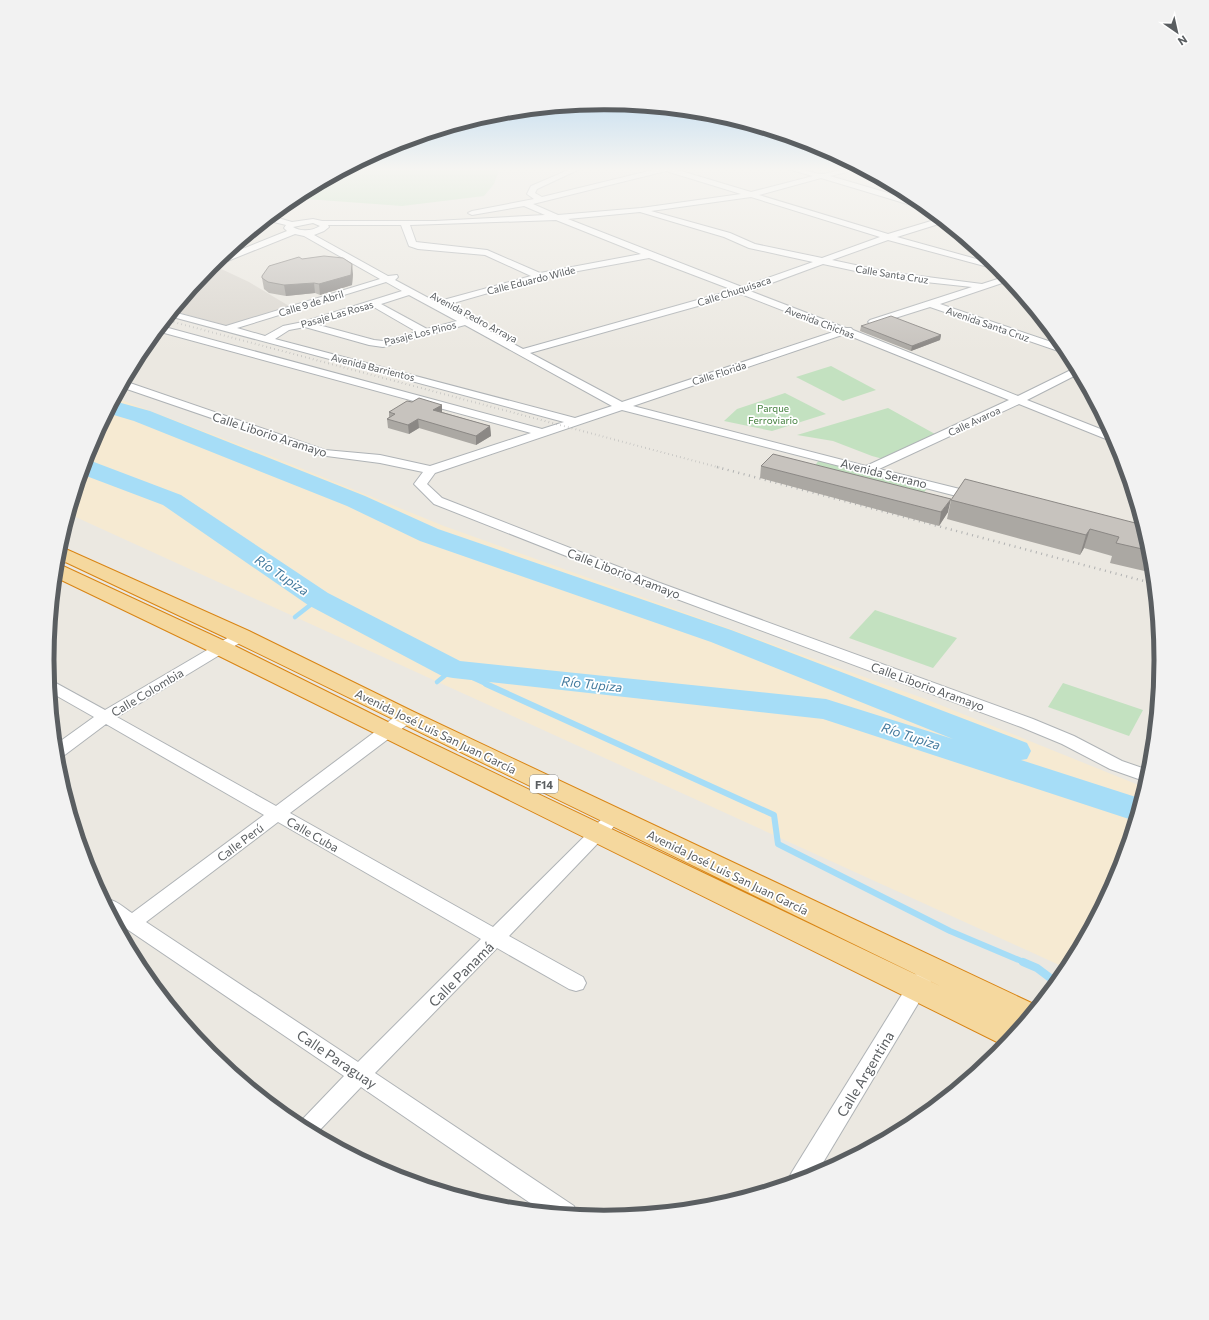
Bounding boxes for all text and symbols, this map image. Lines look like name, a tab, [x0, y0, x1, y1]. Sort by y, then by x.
north arrow	[1157, 12, 1197, 52]
text: N	[1176, 33, 1190, 48]
street label: Calle Santa Cruz	[855, 262, 929, 286]
street label: Calle Eduardo Wilde	[486, 263, 576, 297]
street label: Calle Chuquisaca	[696, 273, 772, 309]
street label: Calle 9 de Abril	[277, 287, 345, 319]
street label: Avenida Pedro Arraya	[428, 289, 520, 345]
street label: Pasaje Las Rosas	[299, 298, 375, 330]
street label: Avenida Chichas	[784, 303, 857, 341]
street label: Avenida Santa Cruz	[945, 304, 1031, 344]
street label: Pasaje Los Pinos	[383, 318, 458, 348]
street label: Avenida Barrientos	[330, 351, 416, 383]
street label: Calle Florida	[690, 359, 748, 387]
park label: Parque Ferroviario	[748, 402, 798, 426]
street label: Calle Avaroa	[946, 404, 1002, 438]
street label: Calle Liborio Aramayo	[211, 409, 329, 459]
street label: Avenida Serrano	[839, 455, 929, 491]
street label: Calle Liborio Aramayo	[566, 545, 682, 601]
water label: Río Tupiza	[252, 551, 312, 599]
street label: Calle Liborio Aramayo	[869, 659, 987, 713]
street label: Calle Colombia	[108, 665, 186, 719]
water label: Río Tupiza	[561, 673, 623, 695]
street label: Avenida José Luis San Juan García	[353, 686, 519, 777]
water label: Río Tupiza	[879, 719, 943, 753]
road number: F14	[530, 775, 558, 793]
street label: Calle Cuba	[285, 814, 341, 854]
street label: Calle Perú	[214, 820, 266, 864]
street label: Avenida José Luis San Juan García	[645, 827, 811, 918]
street label: Calle Panamá	[425, 938, 497, 1010]
street label: Calle Paraguay	[294, 1026, 380, 1092]
street label: Calle Argentina	[833, 1028, 897, 1120]

